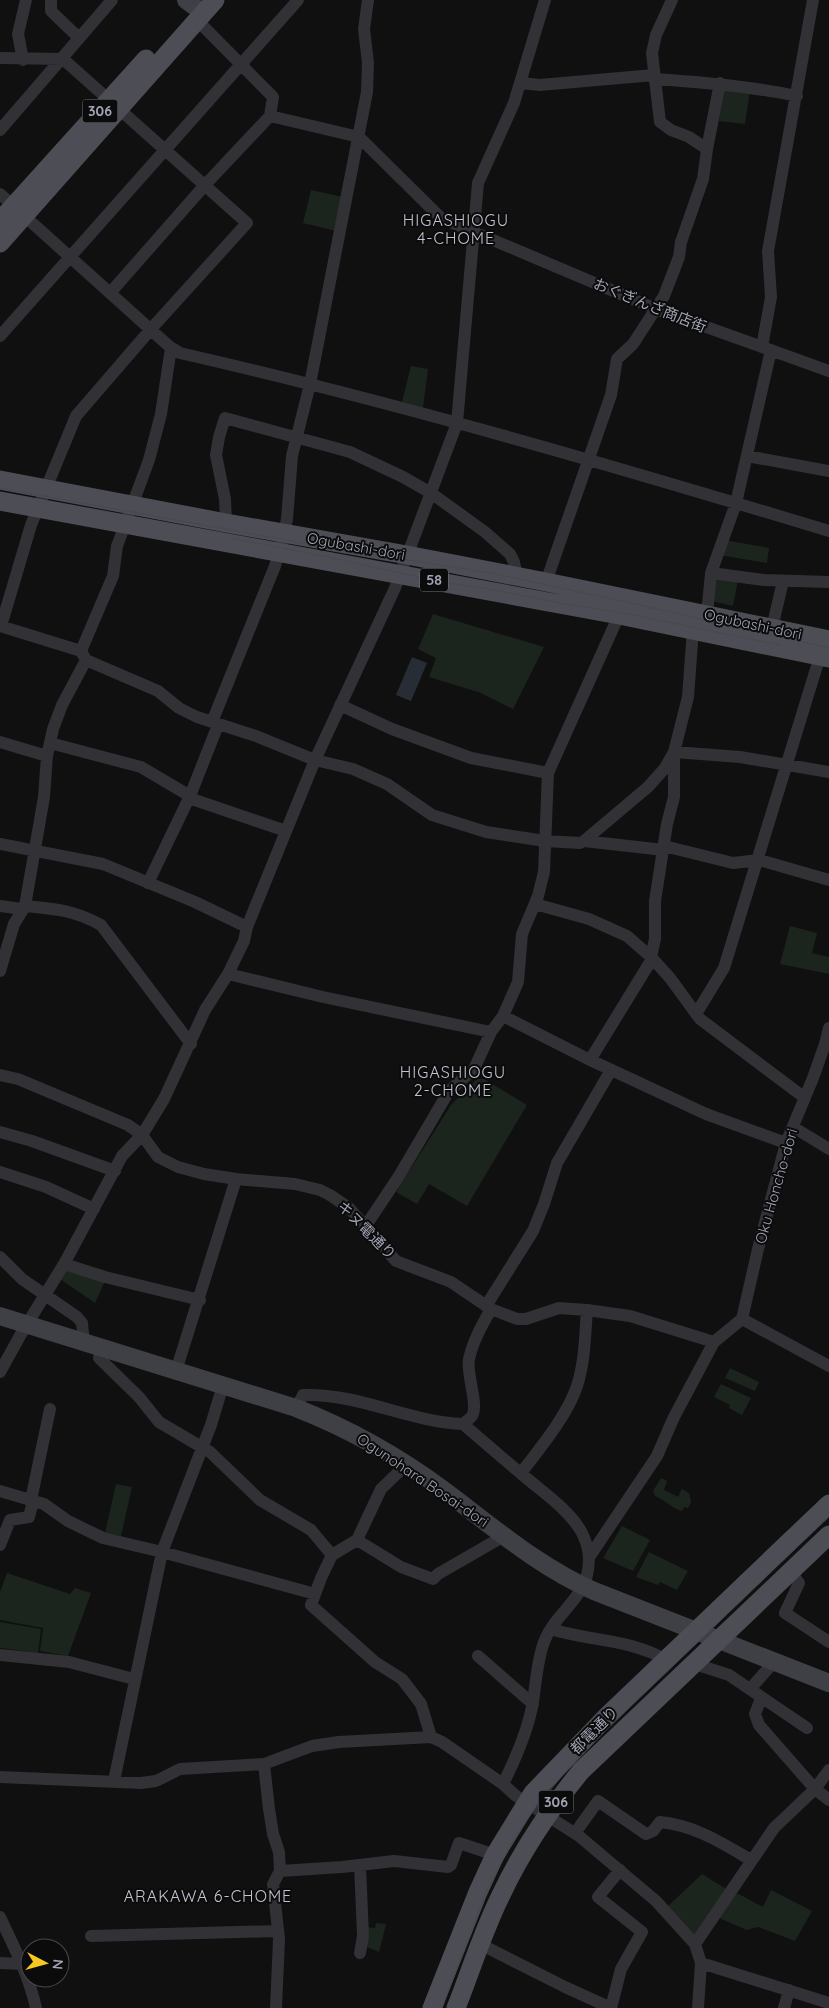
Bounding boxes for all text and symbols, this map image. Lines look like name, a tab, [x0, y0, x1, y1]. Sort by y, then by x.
road number: 306	[82, 100, 118, 122]
district label: HIGASHIOGU 4-CHOME	[403, 210, 509, 248]
street label: おぐぎんざ商店街	[591, 274, 709, 336]
street label: Ogubashi-dori	[306, 528, 406, 564]
road number: 58	[420, 568, 448, 592]
street label: Ogubashi-dori	[703, 604, 803, 644]
district label: HIGASHIOGU 2-CHOME	[400, 1062, 506, 1100]
street label: Oku Honcho-dori	[750, 1126, 802, 1246]
street label: キヌ電通り	[334, 1197, 400, 1263]
street label: Ogunohara Bosai-dori	[354, 1429, 492, 1531]
street label: 都電通り	[566, 1702, 622, 1758]
road number: 306	[538, 1790, 574, 1814]
district label: ARAKAWA 6-CHOME	[124, 1886, 292, 1906]
north arrow	[20, 1938, 70, 1988]
text: N	[48, 1958, 67, 1970]

